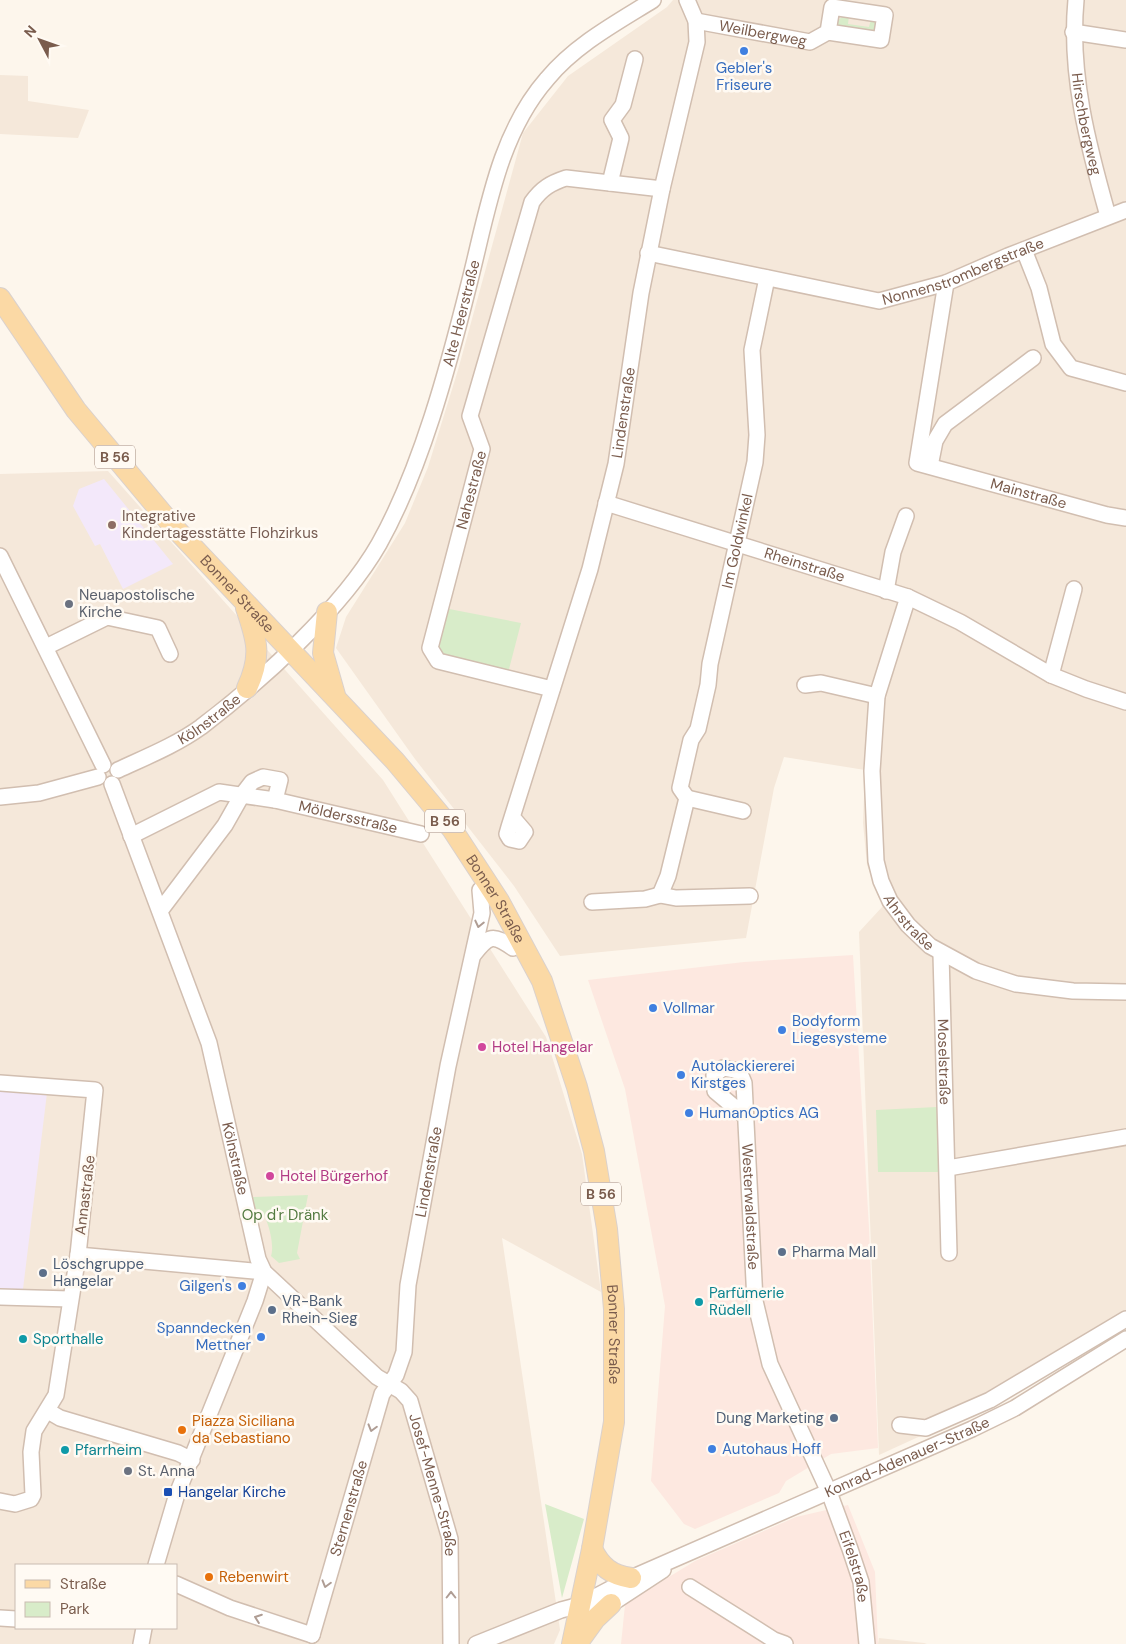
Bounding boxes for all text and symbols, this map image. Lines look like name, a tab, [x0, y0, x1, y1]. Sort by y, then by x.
north arrow	[15, 15, 65, 65]
street label: Weilbergweg	[717, 15, 808, 51]
text: N	[20, 22, 40, 41]
marker: Gebler's Friseure	[738, 45, 750, 57]
place label: Gebler's Friseure	[716, 58, 772, 95]
street label: Hirschbergweg	[1067, 72, 1106, 177]
street label: Nonnenstrombergstraße	[880, 233, 1047, 310]
street label: Alte Heerstraße	[438, 258, 485, 369]
street label: Lindenstraße	[607, 366, 640, 460]
road number: B 56	[95, 446, 135, 468]
street label: Nahestraße	[451, 448, 491, 532]
street label: Mainstraße	[988, 474, 1069, 513]
street label: Im Goldwinkel	[717, 492, 758, 590]
place label: Integrative Kindertagesstätte Flohzirkus	[122, 506, 318, 543]
marker: Integrative Kindertagesstätte Flohzirkus	[106, 519, 118, 531]
street label: Rheinstraße	[762, 543, 847, 587]
street label: Bonner Straße	[196, 551, 279, 637]
place label: Neuapostolische Kirche	[79, 585, 195, 622]
marker: Neuapostolische Kirche	[63, 598, 75, 610]
street label: Kölnstraße	[174, 689, 245, 749]
street label: Möldersstraße	[297, 796, 400, 838]
road number: B 56	[425, 809, 465, 832]
street label: Bonner Straße	[461, 851, 530, 947]
street label: Ahrstraße	[878, 891, 939, 955]
one-way arrow	[474, 920, 485, 929]
place label: Vollmar	[663, 998, 715, 1018]
marker: Vollmar	[647, 1002, 659, 1014]
place label: Bodyform Liegesysteme	[792, 1011, 887, 1048]
street label: Moselstraße	[933, 1019, 955, 1105]
marker: Bodyform Liegesysteme	[776, 1024, 788, 1036]
place label: Hotel Hangelar	[492, 1037, 593, 1057]
marker: Hotel Hangelar	[476, 1041, 488, 1053]
place label: Autolackiererei Kirstges	[691, 1056, 795, 1093]
marker: Autolackiererei Kirstges	[675, 1069, 687, 1081]
place label: HumanOptics AG	[699, 1103, 819, 1123]
marker: HumanOptics AG	[683, 1107, 695, 1119]
street label: Kölnstraße	[217, 1120, 253, 1197]
street label: Lindenstraße	[411, 1125, 447, 1219]
street label: Westerwaldstraße	[737, 1143, 763, 1270]
street label: Annastraße	[70, 1154, 100, 1236]
place label: Hotel Bürgerhof	[280, 1166, 388, 1186]
marker: Hotel Bürgerhof	[264, 1170, 276, 1182]
road number: B 56	[581, 1182, 621, 1206]
park label: Op d'r Dränk	[242, 1205, 329, 1225]
place label: Pharma Mall	[792, 1242, 876, 1262]
marker: Pharma Mall	[776, 1246, 788, 1258]
place label: Löschgruppe Hangelar	[53, 1254, 144, 1291]
marker: Löschgruppe Hangelar	[37, 1267, 49, 1279]
place label: Gilgen's	[179, 1276, 232, 1296]
marker: Gilgen's	[236, 1280, 248, 1292]
place label: Parfümerie Rüdell	[709, 1283, 784, 1320]
street label: Bonner Straße	[602, 1284, 624, 1384]
place label: VR-Bank Rhein-Sieg	[282, 1291, 358, 1328]
marker: Parfümerie Rüdell	[693, 1296, 705, 1308]
marker: VR-Bank Rhein-Sieg	[266, 1304, 278, 1316]
place label: Spanndecken Mettner	[157, 1318, 251, 1355]
place label: Sporthalle	[33, 1329, 103, 1349]
marker: Spanndecken Mettner	[255, 1331, 267, 1343]
marker: Sporthalle	[17, 1333, 29, 1345]
place label: Dung Marketing	[716, 1408, 824, 1428]
place label: Piazza Siciliana da Sebastiano	[192, 1411, 295, 1448]
street label: Josef-Menne-Straße	[404, 1411, 460, 1556]
street label: Konrad-Adenauer-Straße	[821, 1412, 993, 1502]
marker: Dung Marketing	[828, 1412, 840, 1424]
marker: Piazza Siciliana da Sebastiano	[176, 1424, 188, 1436]
one-way arrow	[367, 1424, 377, 1432]
place label: Autohaus Hoff	[722, 1439, 821, 1459]
place label: Pfarrheim	[75, 1440, 142, 1460]
marker: Autohaus Hoff	[706, 1443, 718, 1455]
marker: Pfarrheim	[59, 1444, 71, 1456]
street label: Sternenstraße	[325, 1458, 372, 1559]
place label: St. Anna	[138, 1461, 195, 1481]
marker: St. Anna	[122, 1465, 134, 1477]
place label: Hangelar Kirche	[178, 1482, 286, 1502]
marker: Hangelar Kirche	[162, 1486, 174, 1498]
street label: Eifelstraße	[834, 1528, 873, 1603]
legend	[15, 1564, 178, 1629]
place label: Rebenwirt	[219, 1567, 289, 1587]
marker: Rebenwirt	[203, 1571, 215, 1583]
text: Straße	[60, 1574, 107, 1594]
one-way arrow	[322, 1580, 332, 1588]
one-way arrow	[446, 1591, 456, 1599]
text: Park	[60, 1599, 90, 1619]
one-way arrow	[255, 1614, 263, 1624]

